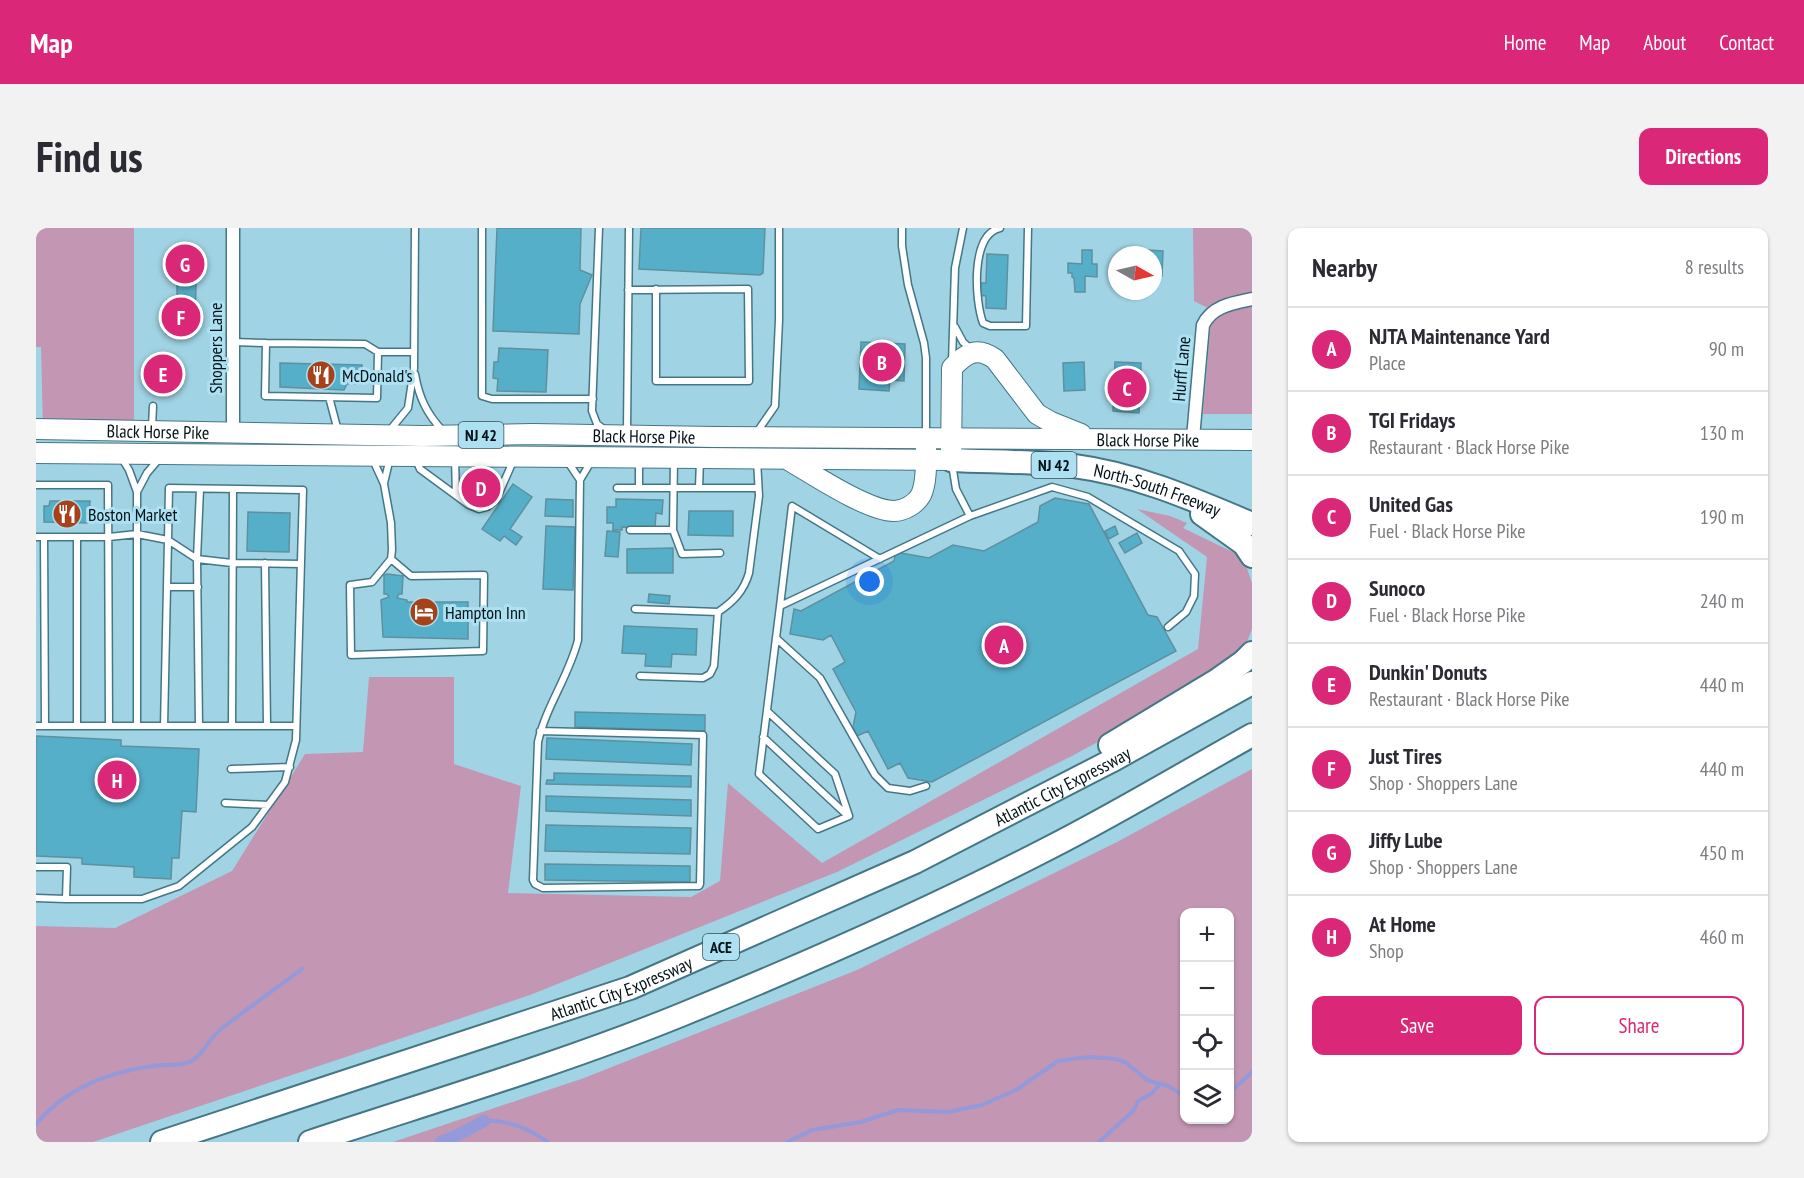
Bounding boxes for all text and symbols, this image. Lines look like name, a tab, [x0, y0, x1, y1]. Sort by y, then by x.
text: Map	[30, 24, 73, 61]
text: Home	[1504, 29, 1546, 56]
text: Map	[1579, 29, 1610, 56]
text: About	[1643, 29, 1686, 56]
text: Contact	[1719, 29, 1774, 56]
button: Directions	[1639, 128, 1768, 185]
text: Find us	[36, 129, 143, 184]
pin: G	[166, 242, 204, 286]
north arrow	[1108, 246, 1162, 300]
text: Nearby	[1312, 251, 1377, 284]
text: 8 results	[1685, 254, 1744, 280]
pin: F	[162, 294, 200, 340]
street label: Shoppers Lane	[204, 302, 227, 394]
text: NJTA Maintenance Yard	[1369, 322, 1550, 350]
street label: Hurff Lane	[1167, 336, 1195, 402]
text: A	[1326, 336, 1337, 362]
text: 90 m	[1709, 336, 1744, 362]
pin: B	[862, 340, 902, 384]
text: Place	[1369, 350, 1406, 376]
pin: E	[144, 352, 182, 396]
restaurant icon: McDonald's	[305, 359, 337, 391]
place label: McDonald's	[342, 364, 413, 387]
pin: C	[1108, 366, 1146, 410]
text: TGI Fridays	[1369, 406, 1456, 434]
street label: Black Horse Pike	[106, 419, 210, 444]
text: B	[1327, 420, 1336, 446]
text: 130 m	[1700, 420, 1744, 446]
road number: NJ 42	[458, 422, 504, 448]
street label: Black Horse Pike	[592, 423, 695, 448]
street label: Black Horse Pike	[1096, 428, 1199, 451]
text: Restaurant · Black Horse Pike	[1369, 434, 1570, 460]
road number: NJ 42	[1032, 452, 1076, 478]
street label: North-South Freeway	[1092, 458, 1225, 521]
pin: D	[462, 466, 500, 510]
text: United Gas	[1369, 490, 1453, 518]
restaurant icon: Boston Market	[51, 498, 83, 530]
place label: Boston Market	[88, 503, 177, 526]
text: C	[1327, 504, 1336, 530]
text: 190 m	[1700, 504, 1744, 530]
text: Fuel · Black Horse Pike	[1369, 518, 1526, 544]
your location	[855, 567, 884, 596]
text: Sunoco	[1369, 574, 1425, 602]
text: D	[1326, 588, 1337, 614]
text: 240 m	[1700, 588, 1744, 614]
hotel icon: Hampton Inn	[408, 596, 440, 628]
place label: Hampton Inn	[445, 601, 526, 624]
text: Fuel · Black Horse Pike	[1369, 602, 1526, 628]
pin: A	[984, 622, 1024, 668]
text: Dunkin' Donuts	[1369, 658, 1487, 686]
text: E	[1327, 672, 1336, 698]
text: 440 m	[1700, 672, 1744, 698]
text: Restaurant · Black Horse Pike	[1369, 686, 1570, 712]
street label: Atlantic City Expressway	[990, 741, 1135, 831]
text: Just Tires	[1369, 742, 1442, 770]
text: F	[1327, 756, 1336, 782]
text: 440 m	[1700, 756, 1744, 782]
pin: H	[98, 758, 136, 802]
text: Shop · Shoppers Lane	[1369, 770, 1518, 796]
text: Jiffy Lube	[1369, 826, 1443, 854]
text: G	[1326, 840, 1337, 866]
text: 450 m	[1700, 840, 1744, 866]
text: Shop · Shoppers Lane	[1369, 854, 1518, 880]
map controls	[1180, 908, 1234, 1124]
button: +	[1180, 908, 1234, 962]
text: At Home	[1369, 910, 1436, 938]
text: H	[1326, 924, 1337, 950]
text: 460 m	[1700, 924, 1744, 950]
road number: ACE	[703, 934, 739, 960]
text: Shop	[1369, 938, 1404, 964]
street label: Atlantic City Expressway	[547, 950, 696, 1025]
button: −	[1180, 962, 1234, 1016]
button: Save	[1312, 996, 1522, 1055]
button: Share	[1534, 996, 1744, 1055]
button: locate	[1180, 1016, 1234, 1070]
button: layers	[1180, 1070, 1234, 1124]

